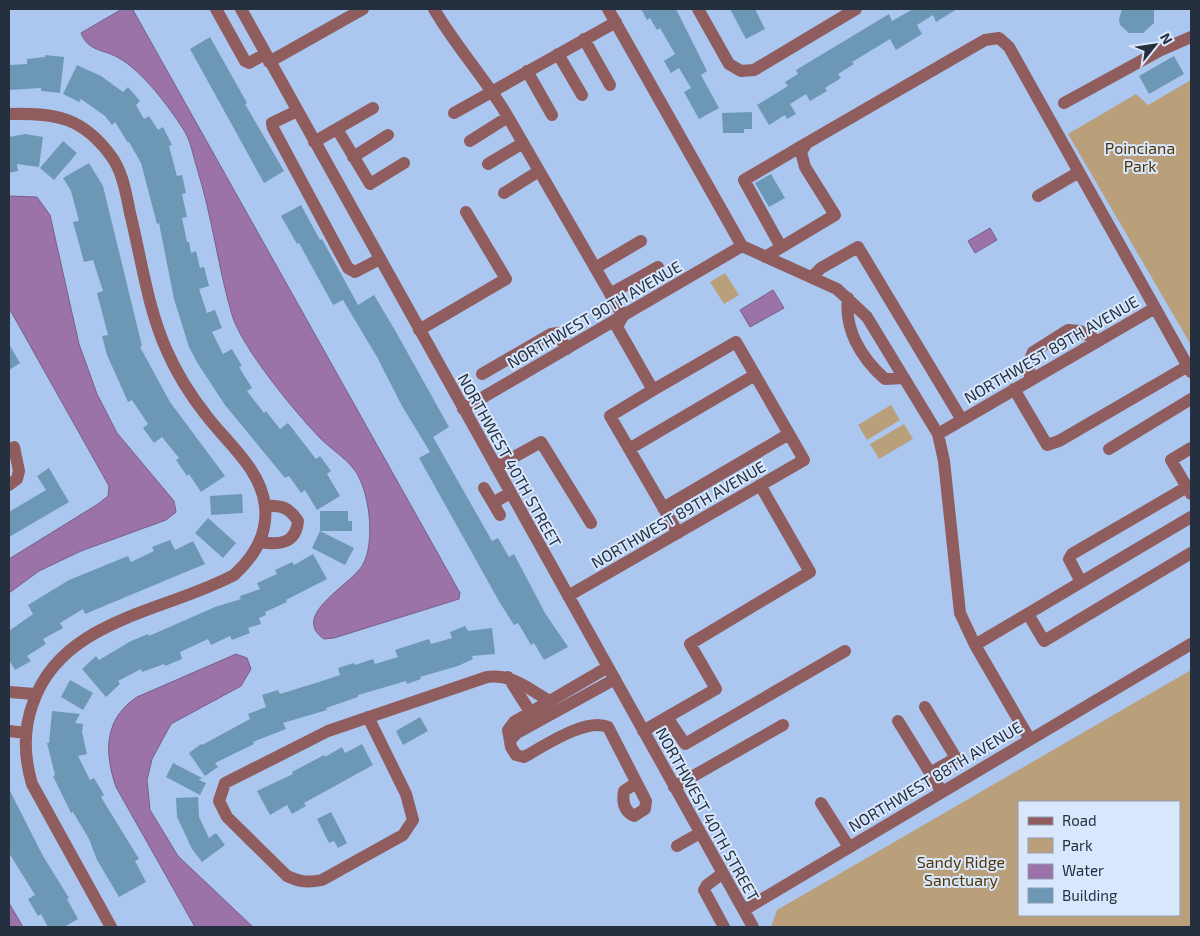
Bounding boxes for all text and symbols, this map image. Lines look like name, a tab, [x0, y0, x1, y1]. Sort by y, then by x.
north arrow	[1130, 20, 1180, 70]
text: N	[1157, 30, 1177, 47]
park label: Poinciana Park	[1105, 138, 1175, 175]
street label: NORTHWEST 90TH AVENUE	[503, 256, 685, 372]
street label: NORTHWEST 89TH AVENUE	[960, 291, 1142, 407]
street label: NORTHWEST 40TH STREET	[454, 370, 566, 550]
street label: NORTHWEST 89TH AVENUE	[587, 456, 769, 572]
street label: NORTHWEST 88TH AVENUE	[845, 717, 1025, 835]
street label: NORTHWEST 40TH STREET	[652, 724, 764, 904]
legend	[1018, 801, 1180, 916]
text: Road	[1062, 811, 1097, 829]
text: Park	[1062, 836, 1093, 854]
park label: Sandy Ridge Sanctuary	[917, 852, 1005, 889]
text: Water	[1062, 861, 1104, 879]
text: Building	[1062, 886, 1118, 904]

